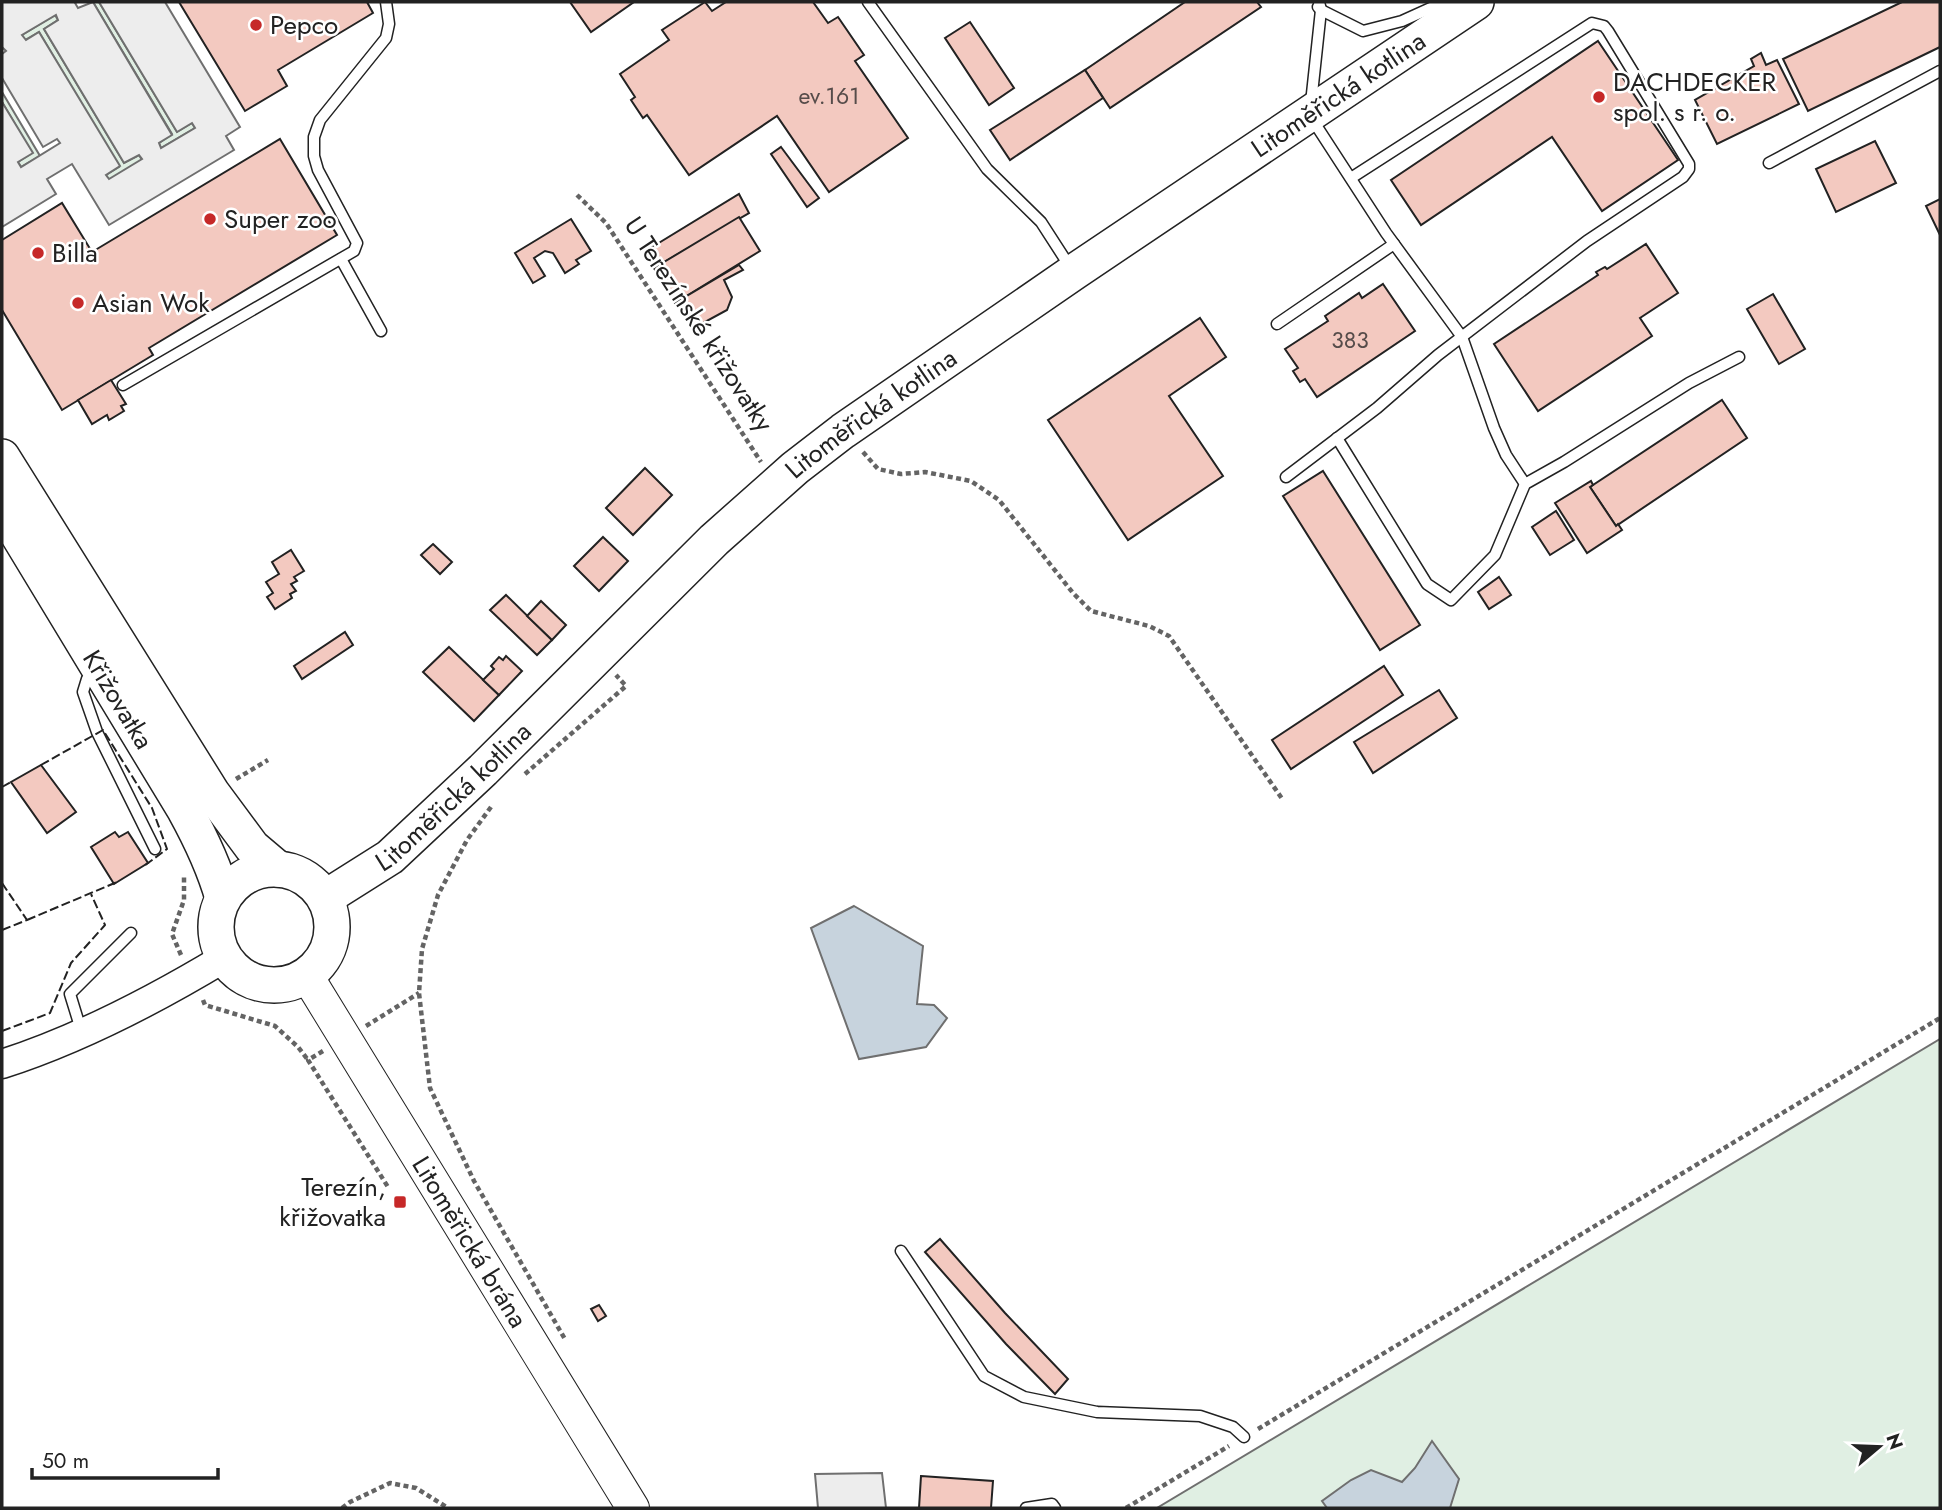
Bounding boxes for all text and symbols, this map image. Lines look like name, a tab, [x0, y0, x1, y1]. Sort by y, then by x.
place label: Pepco	[270, 6, 338, 44]
marker: Pepco	[248, 17, 264, 33]
street label: Litoměřická kotlina	[1243, 22, 1433, 167]
place label: DACHDECKER spol. s r. o.	[1613, 63, 1776, 131]
house number: ev.161	[798, 79, 860, 113]
marker: DACHDECKER spol. s r. o.	[1591, 89, 1607, 105]
place label: Super zoo	[224, 200, 337, 238]
street label: U Terezínské křižovatky	[615, 209, 783, 439]
marker: Super zoo	[202, 211, 218, 227]
place label: Billa	[52, 234, 98, 272]
marker: Billa	[30, 245, 46, 261]
place label: Asian Wok	[92, 284, 210, 322]
marker: Asian Wok	[70, 295, 86, 311]
house number: 383	[1331, 323, 1369, 357]
street label: Litoměřická kotlina	[776, 339, 964, 488]
street label: Křižovatka	[73, 643, 163, 756]
street label: Litoměřická kotlina	[368, 713, 540, 881]
street label: Litoměřická brána	[403, 1149, 537, 1335]
place label: Terezín, křižovatka	[279, 1168, 386, 1236]
marker: Terezín, křižovatka	[392, 1194, 408, 1210]
north arrow	[1844, 1412, 1914, 1482]
text: N	[1879, 1430, 1910, 1453]
scale bar	[32, 1436, 217, 1480]
text: 50 m	[42, 1446, 89, 1476]

